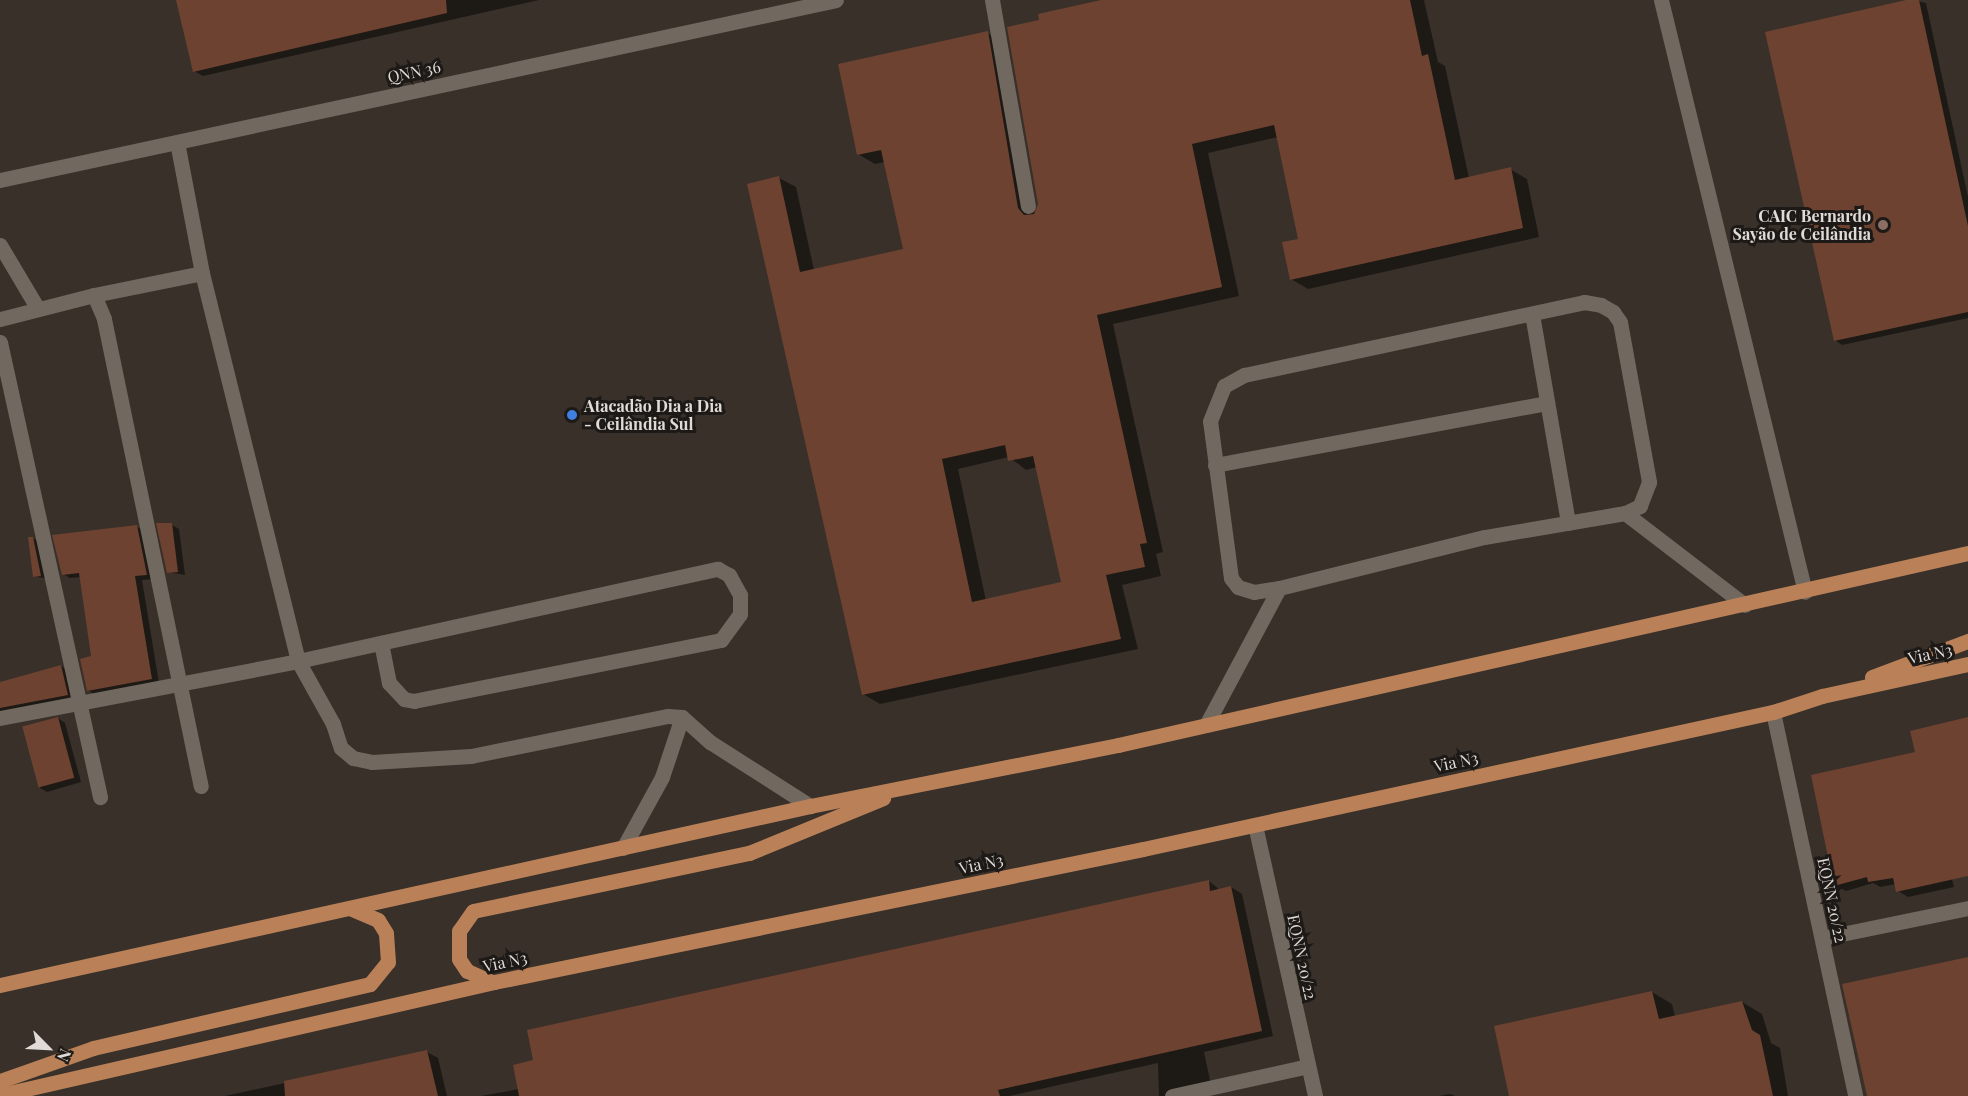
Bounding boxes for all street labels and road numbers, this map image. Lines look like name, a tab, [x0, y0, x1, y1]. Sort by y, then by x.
street label: QNN 36	[386, 57, 442, 87]
street label: Via N3	[1906, 640, 1954, 668]
street label: Via N3	[1432, 748, 1480, 776]
street label: Via N3	[957, 850, 1005, 878]
street label: EQNN 20/22	[1814, 856, 1850, 944]
street label: EQNN 20/22	[1284, 913, 1320, 1001]
street label: Via N3	[481, 948, 529, 976]

